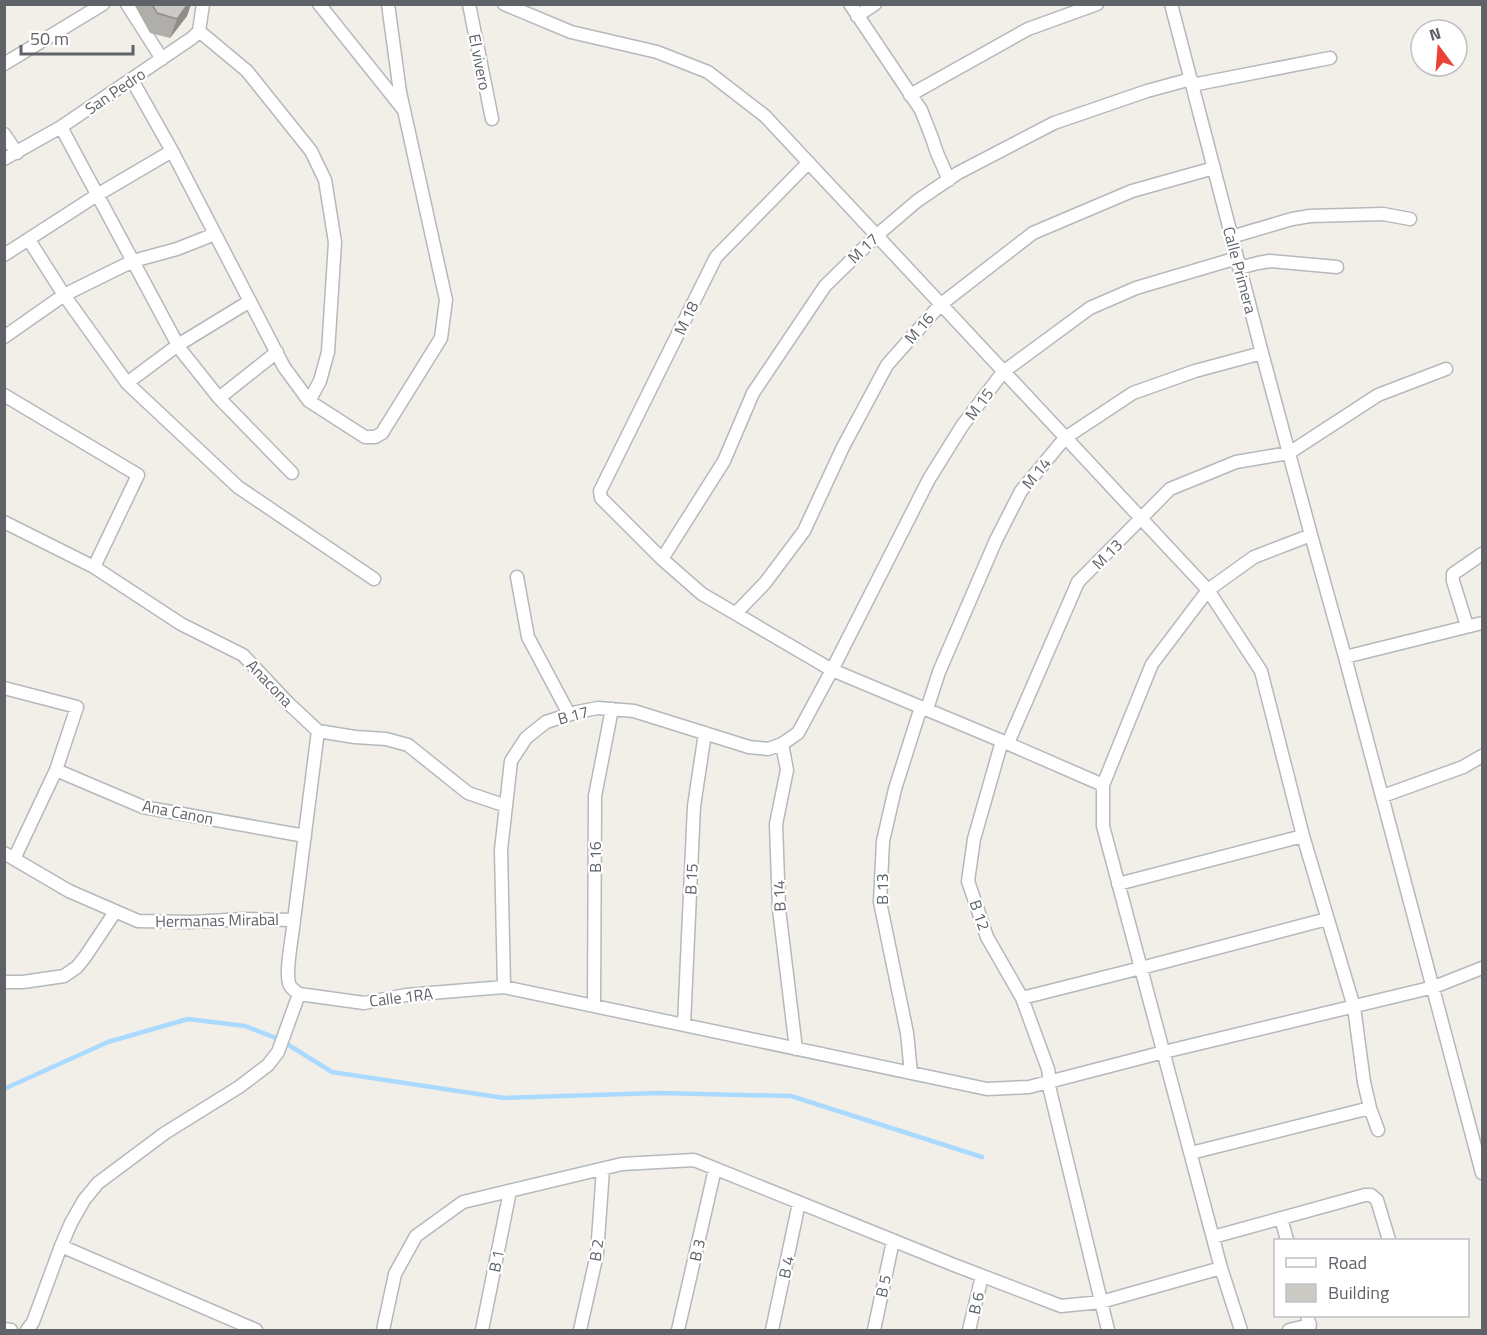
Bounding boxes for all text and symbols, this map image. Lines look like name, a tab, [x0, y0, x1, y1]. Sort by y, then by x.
scale bar	[21, 18, 134, 56]
north arrow	[1409, 18, 1469, 78]
text: N	[1426, 21, 1444, 47]
text: 50 m	[30, 25, 69, 52]
street label: El vivero	[463, 32, 497, 92]
street label: San Pedro	[80, 62, 150, 120]
street label: Calle Primera	[1217, 224, 1263, 316]
street label: M 17	[842, 227, 884, 269]
street label: M 18	[668, 297, 704, 339]
street label: M 16	[898, 307, 940, 349]
street label: M 15	[959, 383, 999, 425]
street label: M 14	[1016, 452, 1056, 494]
street label: M 13	[1086, 533, 1128, 575]
street label: Anacona	[241, 654, 299, 712]
street label: B 17	[555, 699, 591, 731]
street label: Ana Canon	[140, 793, 216, 831]
street label: B 16	[583, 841, 607, 873]
street label: B 15	[678, 863, 704, 895]
street label: B 13	[870, 873, 894, 905]
street label: B 14	[766, 880, 792, 912]
street label: B 12	[964, 896, 996, 934]
street label: Hermanas Mirabal	[155, 907, 279, 933]
street label: Calle 1RA	[368, 981, 435, 1013]
street label: B 3	[683, 1236, 711, 1264]
street label: B 2	[583, 1237, 609, 1263]
legend	[1274, 1239, 1469, 1317]
street label: B 1	[482, 1248, 510, 1274]
text: Road	[1328, 1249, 1367, 1276]
street label: B 4	[772, 1254, 800, 1280]
street label: B 5	[869, 1273, 897, 1299]
text: Building	[1328, 1279, 1389, 1306]
street label: B 6	[962, 1289, 990, 1317]

